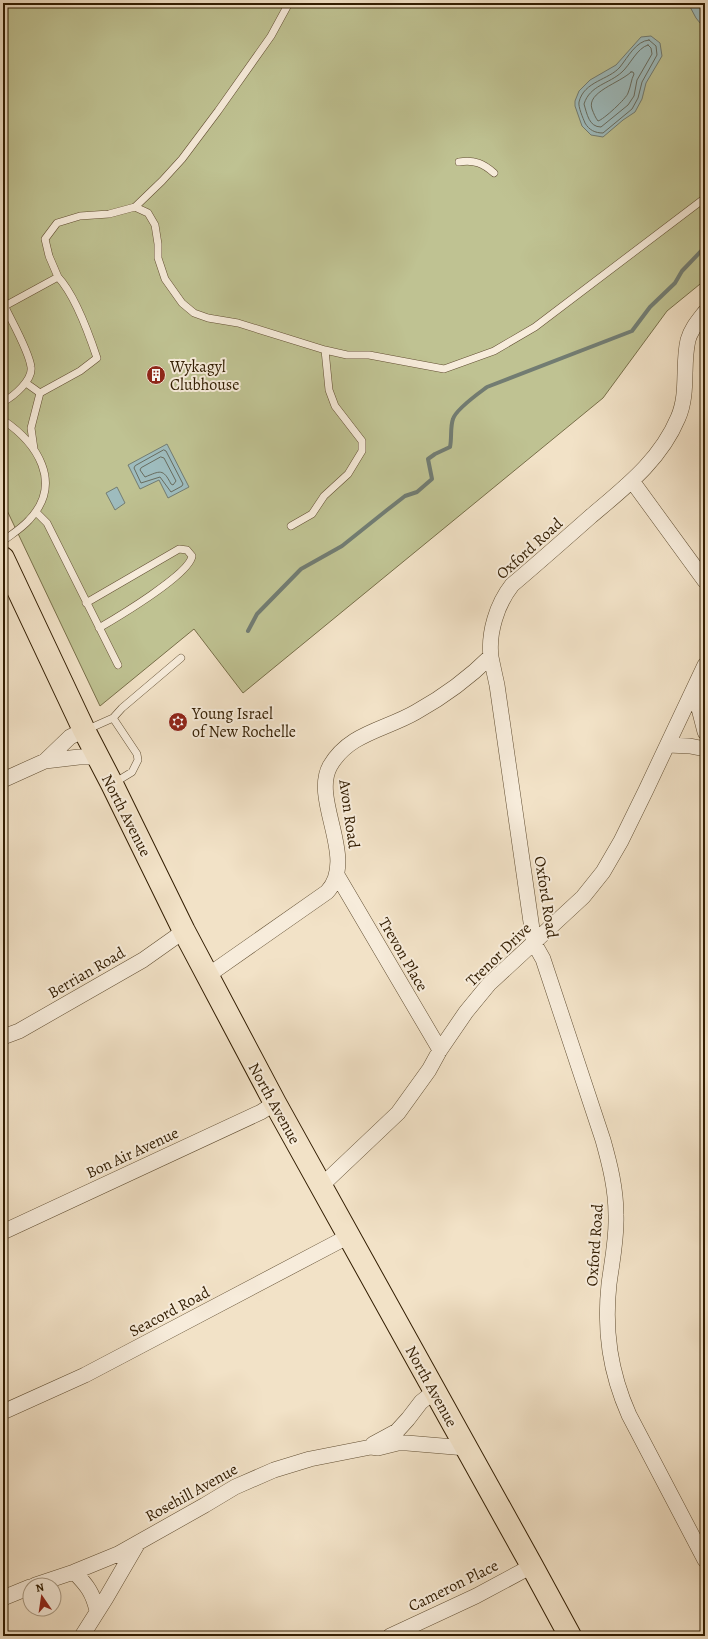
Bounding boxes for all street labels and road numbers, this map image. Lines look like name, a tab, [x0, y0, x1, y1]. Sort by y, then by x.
street label: Oxford Road	[492, 513, 568, 585]
street label: North Avenue	[96, 770, 156, 861]
street label: Avon Road	[333, 777, 365, 850]
street label: Oxford Road	[529, 855, 563, 940]
street label: Trevon Place	[373, 913, 433, 996]
street label: Trenor Drive	[461, 918, 536, 992]
street label: Berrian Road	[44, 942, 130, 1004]
street label: North Avenue	[243, 1059, 306, 1148]
street label: Bon Air Avenue	[83, 1122, 182, 1184]
street label: Oxford Road	[581, 1203, 609, 1287]
street label: Seacord Road	[125, 1281, 214, 1342]
street label: North Avenue	[400, 1342, 463, 1431]
street label: Rosehill Avenue	[141, 1458, 242, 1527]
street label: Cameron Place	[405, 1555, 502, 1617]

